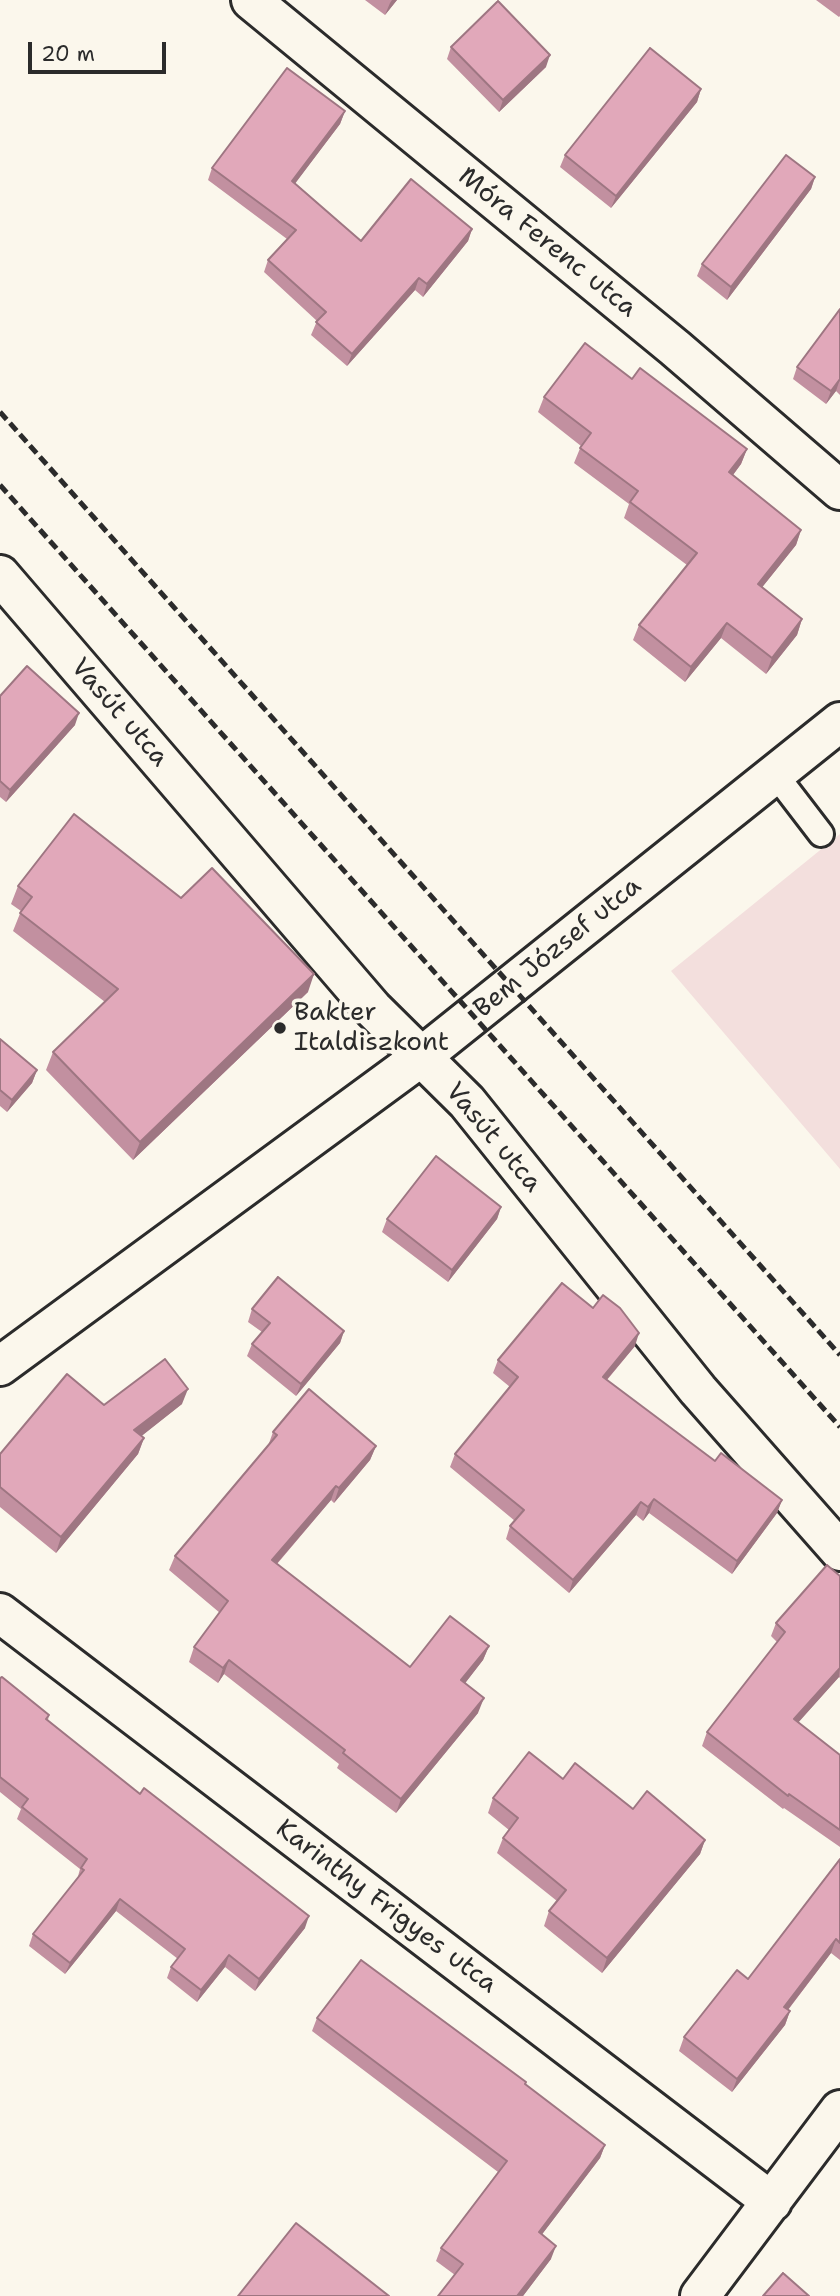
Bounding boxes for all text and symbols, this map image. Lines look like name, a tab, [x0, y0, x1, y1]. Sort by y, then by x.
scale bar	[32, 28, 170, 72]
text: 20 m	[41, 40, 95, 68]
street label: Móra Ferenc utca	[451, 161, 643, 325]
street label: Vasút utca	[64, 652, 174, 774]
street label: Bem József utca	[468, 871, 648, 1025]
place label: Bakter Italdiszkont	[294, 997, 449, 1058]
marker: Bakter Italdiszkont	[272, 1020, 288, 1036]
street label: Vasút utca	[438, 1077, 548, 1199]
street label: Karinthy Frigyes utca	[269, 1814, 503, 2000]

